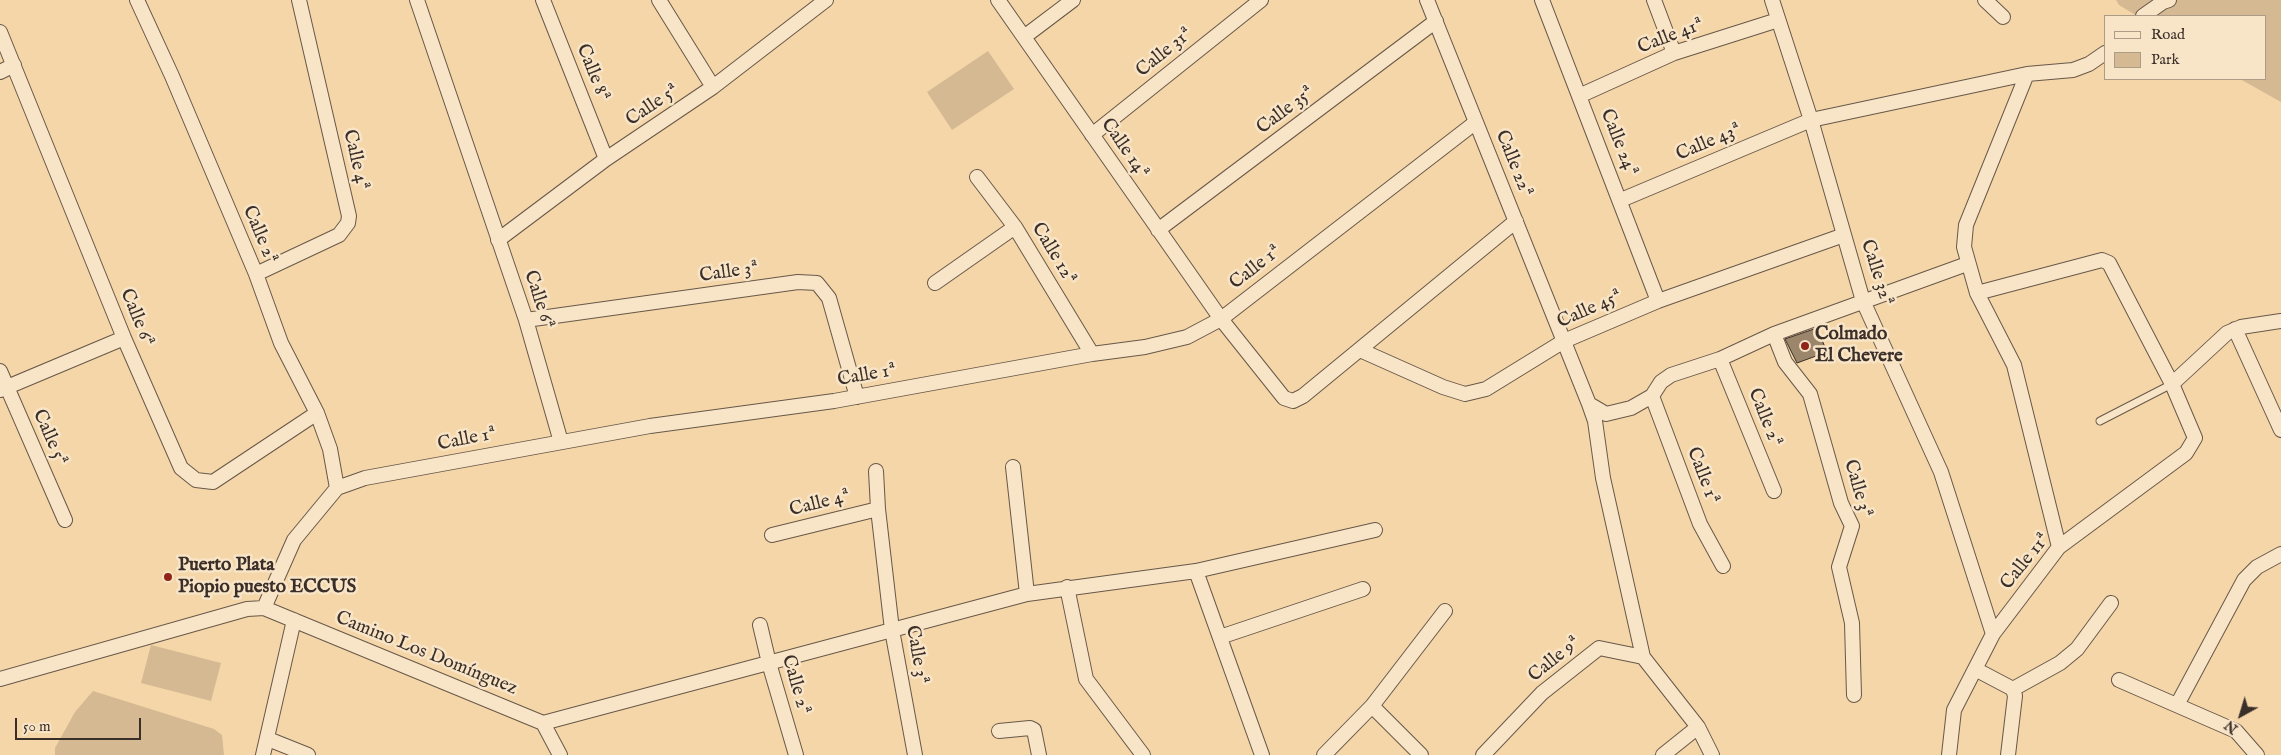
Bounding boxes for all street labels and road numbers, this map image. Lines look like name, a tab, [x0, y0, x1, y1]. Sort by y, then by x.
street label: Calle 41ª	[1635, 14, 1707, 60]
street label: Calle 31ª	[1132, 23, 1198, 83]
street label: Calle 8ª	[570, 41, 614, 105]
street label: Calle 5ª	[622, 80, 684, 132]
street label: Calle 35ª	[1253, 82, 1319, 140]
street label: Calle 24ª	[1594, 106, 1642, 180]
street label: Calle 14ª	[1095, 114, 1153, 184]
street label: Calle 43ª	[1673, 119, 1745, 167]
street label: Calle 4ª	[337, 127, 373, 193]
street label: Calle 22ª	[1489, 127, 1537, 201]
street label: Calle 2ª	[237, 202, 281, 268]
street label: Calle 12ª	[1026, 219, 1080, 289]
street label: Calle 32ª	[1855, 237, 1897, 309]
street label: Calle 1ª	[1226, 241, 1286, 295]
street label: Calle 3ª	[698, 258, 760, 288]
street label: Calle 6ª	[518, 268, 558, 332]
street label: Calle 6ª	[114, 286, 158, 350]
street label: Calle 45ª	[1554, 286, 1626, 334]
street label: Calle 1ª	[836, 360, 898, 392]
street label: Calle 2ª	[1742, 385, 1786, 451]
street label: Calle 5ª	[27, 406, 71, 470]
street label: Calle 1ª	[436, 423, 498, 457]
street label: Calle 1ª	[1681, 444, 1723, 508]
street label: Calle 3ª	[1838, 457, 1876, 521]
street label: Calle 4ª	[787, 485, 853, 523]
street label: Calle 11ª	[1996, 529, 2056, 595]
street label: Camino Los Domínguez	[332, 607, 520, 701]
street label: Calle 3ª	[900, 624, 932, 686]
street label: Calle 9ª	[1524, 632, 1586, 688]
street label: Calle 2ª	[776, 652, 814, 718]

